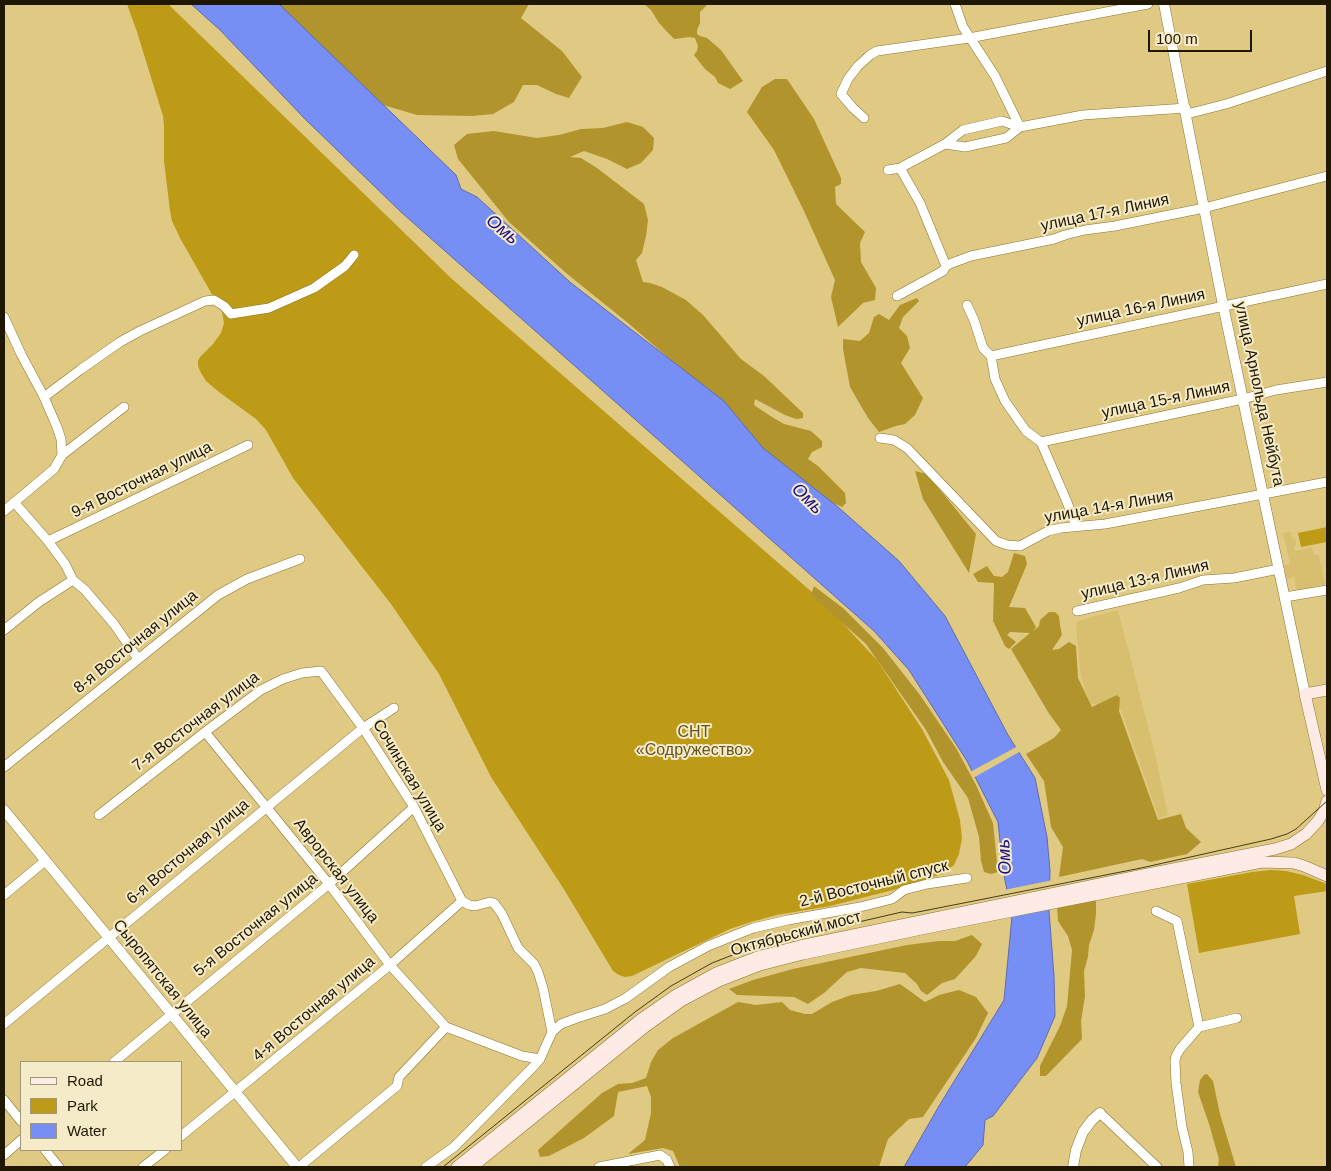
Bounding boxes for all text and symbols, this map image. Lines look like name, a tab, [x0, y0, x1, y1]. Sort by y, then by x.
scale bar	[1151, 20, 1255, 52]
text: 100 m	[1156, 30, 1198, 47]
street label: улица 17-я Линия	[1039, 190, 1171, 236]
water label: Омь	[481, 210, 523, 250]
street label: улица 16-я Линия	[1075, 285, 1207, 331]
street label: улица Арнольда Нейбута	[1230, 300, 1288, 488]
street label: улица 15-я Линия	[1100, 377, 1232, 423]
street label: 9-я Восточная улица	[69, 438, 215, 522]
water label: Омь	[787, 479, 827, 519]
street label: улица 14-я Линия	[1043, 486, 1175, 528]
street label: улица 13-я Линия	[1079, 556, 1211, 604]
street label: 8-я Восточная улица	[70, 586, 202, 698]
street label: 7-я Восточная улица	[129, 668, 263, 776]
street label: Сочинская улица	[368, 716, 450, 836]
park label: СНТ «Содружество»	[636, 723, 752, 761]
street label: 6-я Восточная улица	[123, 795, 253, 909]
street label: Аврорская улица	[289, 815, 383, 927]
water label: Омь	[993, 839, 1017, 875]
street label: 2-й Восточный спуск	[798, 856, 950, 912]
street label: 5-я Восточная улица	[190, 869, 322, 981]
street label: Октябрьский мост	[729, 907, 863, 961]
street label: Сыропятская улица	[108, 916, 216, 1042]
street label: 4-я Восточная улица	[249, 952, 379, 1066]
legend	[20, 1061, 182, 1151]
text: Road	[67, 1072, 103, 1089]
text: Park	[67, 1097, 98, 1114]
text: Water	[67, 1122, 106, 1139]

